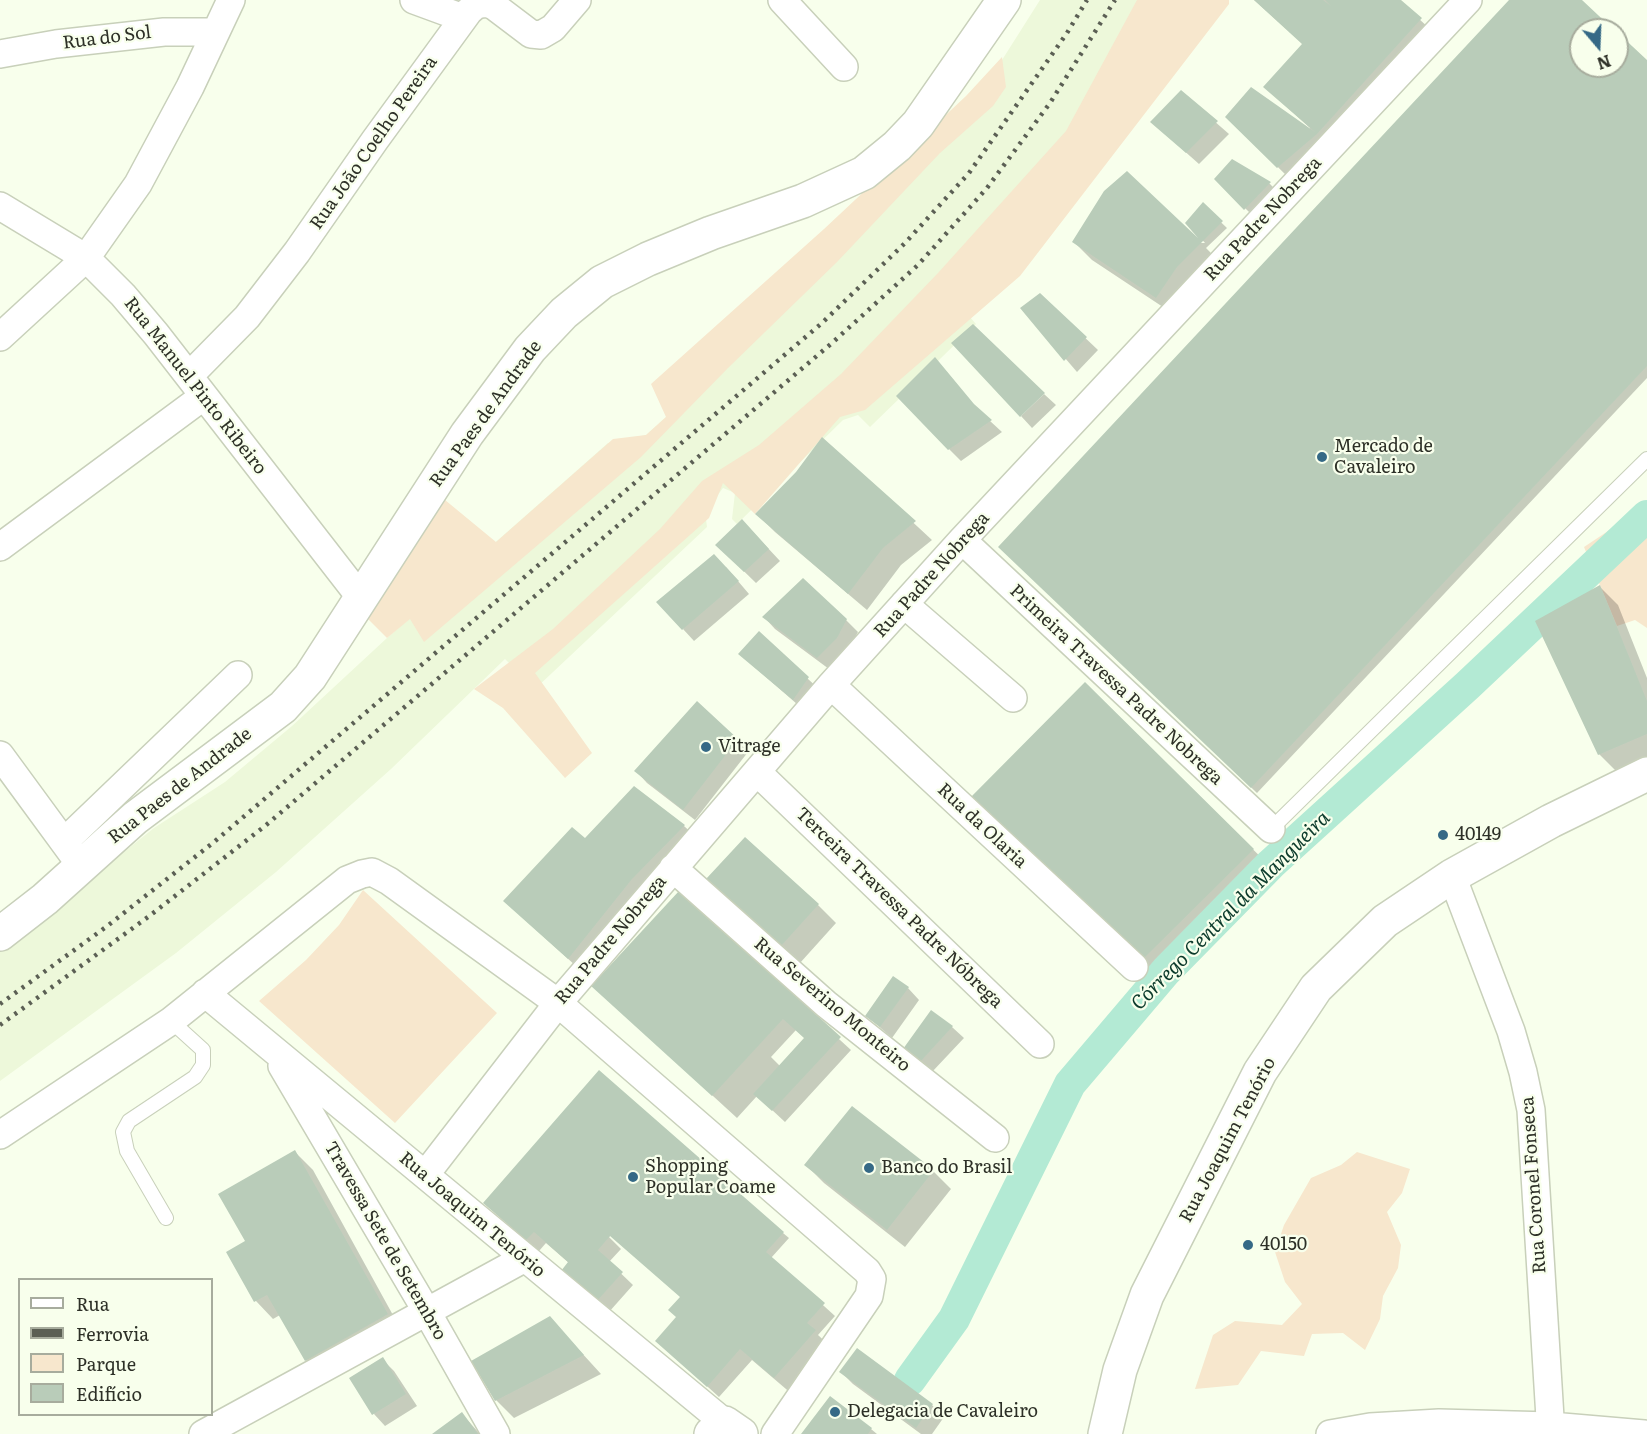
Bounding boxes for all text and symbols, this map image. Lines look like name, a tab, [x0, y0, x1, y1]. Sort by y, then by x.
north arrow	[1569, 18, 1629, 78]
street label: Rua do Sol	[62, 22, 152, 54]
text: N	[1594, 50, 1614, 77]
street label: Rua João Coelho Pereira	[306, 52, 442, 234]
street label: Rua Padre Nobrega	[1200, 153, 1326, 285]
street label: Rua Manuel Pinto Ribeiro	[119, 293, 271, 479]
street label: Rua Paes de Andrade	[426, 337, 546, 491]
place label: Mercado de Cavaleiro	[1334, 436, 1433, 478]
marker: Mercado de Cavaleiro	[1315, 450, 1329, 464]
street label: Rua Padre Nobrega	[870, 508, 994, 642]
street label: Primeira Travessa Padre Nobrega	[1005, 580, 1227, 790]
street label: Rua Paes de Andrade	[104, 723, 256, 849]
place label: Vitrage	[718, 736, 781, 758]
marker: Vitrage	[699, 740, 713, 754]
street label: Rua da Olaria	[933, 779, 1031, 873]
street label: Terceira Travessa Padre Nóbrega	[791, 803, 1007, 1013]
water label: Córrego Central da Mangueira	[1126, 806, 1336, 1016]
place label: 40149	[1455, 824, 1501, 846]
marker: 40149	[1436, 828, 1450, 842]
street label: Rua Padre Nobrega	[551, 871, 671, 1009]
street label: Rua Severino Monteiro	[749, 933, 915, 1077]
street label: Rua Joaquim Tenório	[1175, 1054, 1281, 1226]
street label: Rua Coronel Fonseca	[1517, 1096, 1551, 1274]
street label: Travessa Sete de Setembro	[319, 1138, 451, 1344]
street label: Rua Joaquim Tenório	[395, 1148, 549, 1282]
place label: Shopping Popular Coame	[645, 1156, 776, 1198]
place label: Banco do Brasil	[881, 1157, 1012, 1179]
marker: Banco do Brasil	[862, 1161, 876, 1175]
marker: Shopping Popular Coame	[626, 1170, 640, 1184]
place label: 40150	[1260, 1234, 1307, 1256]
marker: 40150	[1241, 1238, 1255, 1252]
legend	[18, 1278, 213, 1416]
text: Rua	[76, 1290, 109, 1317]
text: Ferrovia	[76, 1320, 149, 1347]
text: Parque	[76, 1350, 136, 1377]
text: Edifício	[76, 1380, 142, 1407]
place label: Delegacia de Cavaleiro	[847, 1401, 1038, 1423]
marker: Delegacia de Cavaleiro	[828, 1405, 842, 1419]

